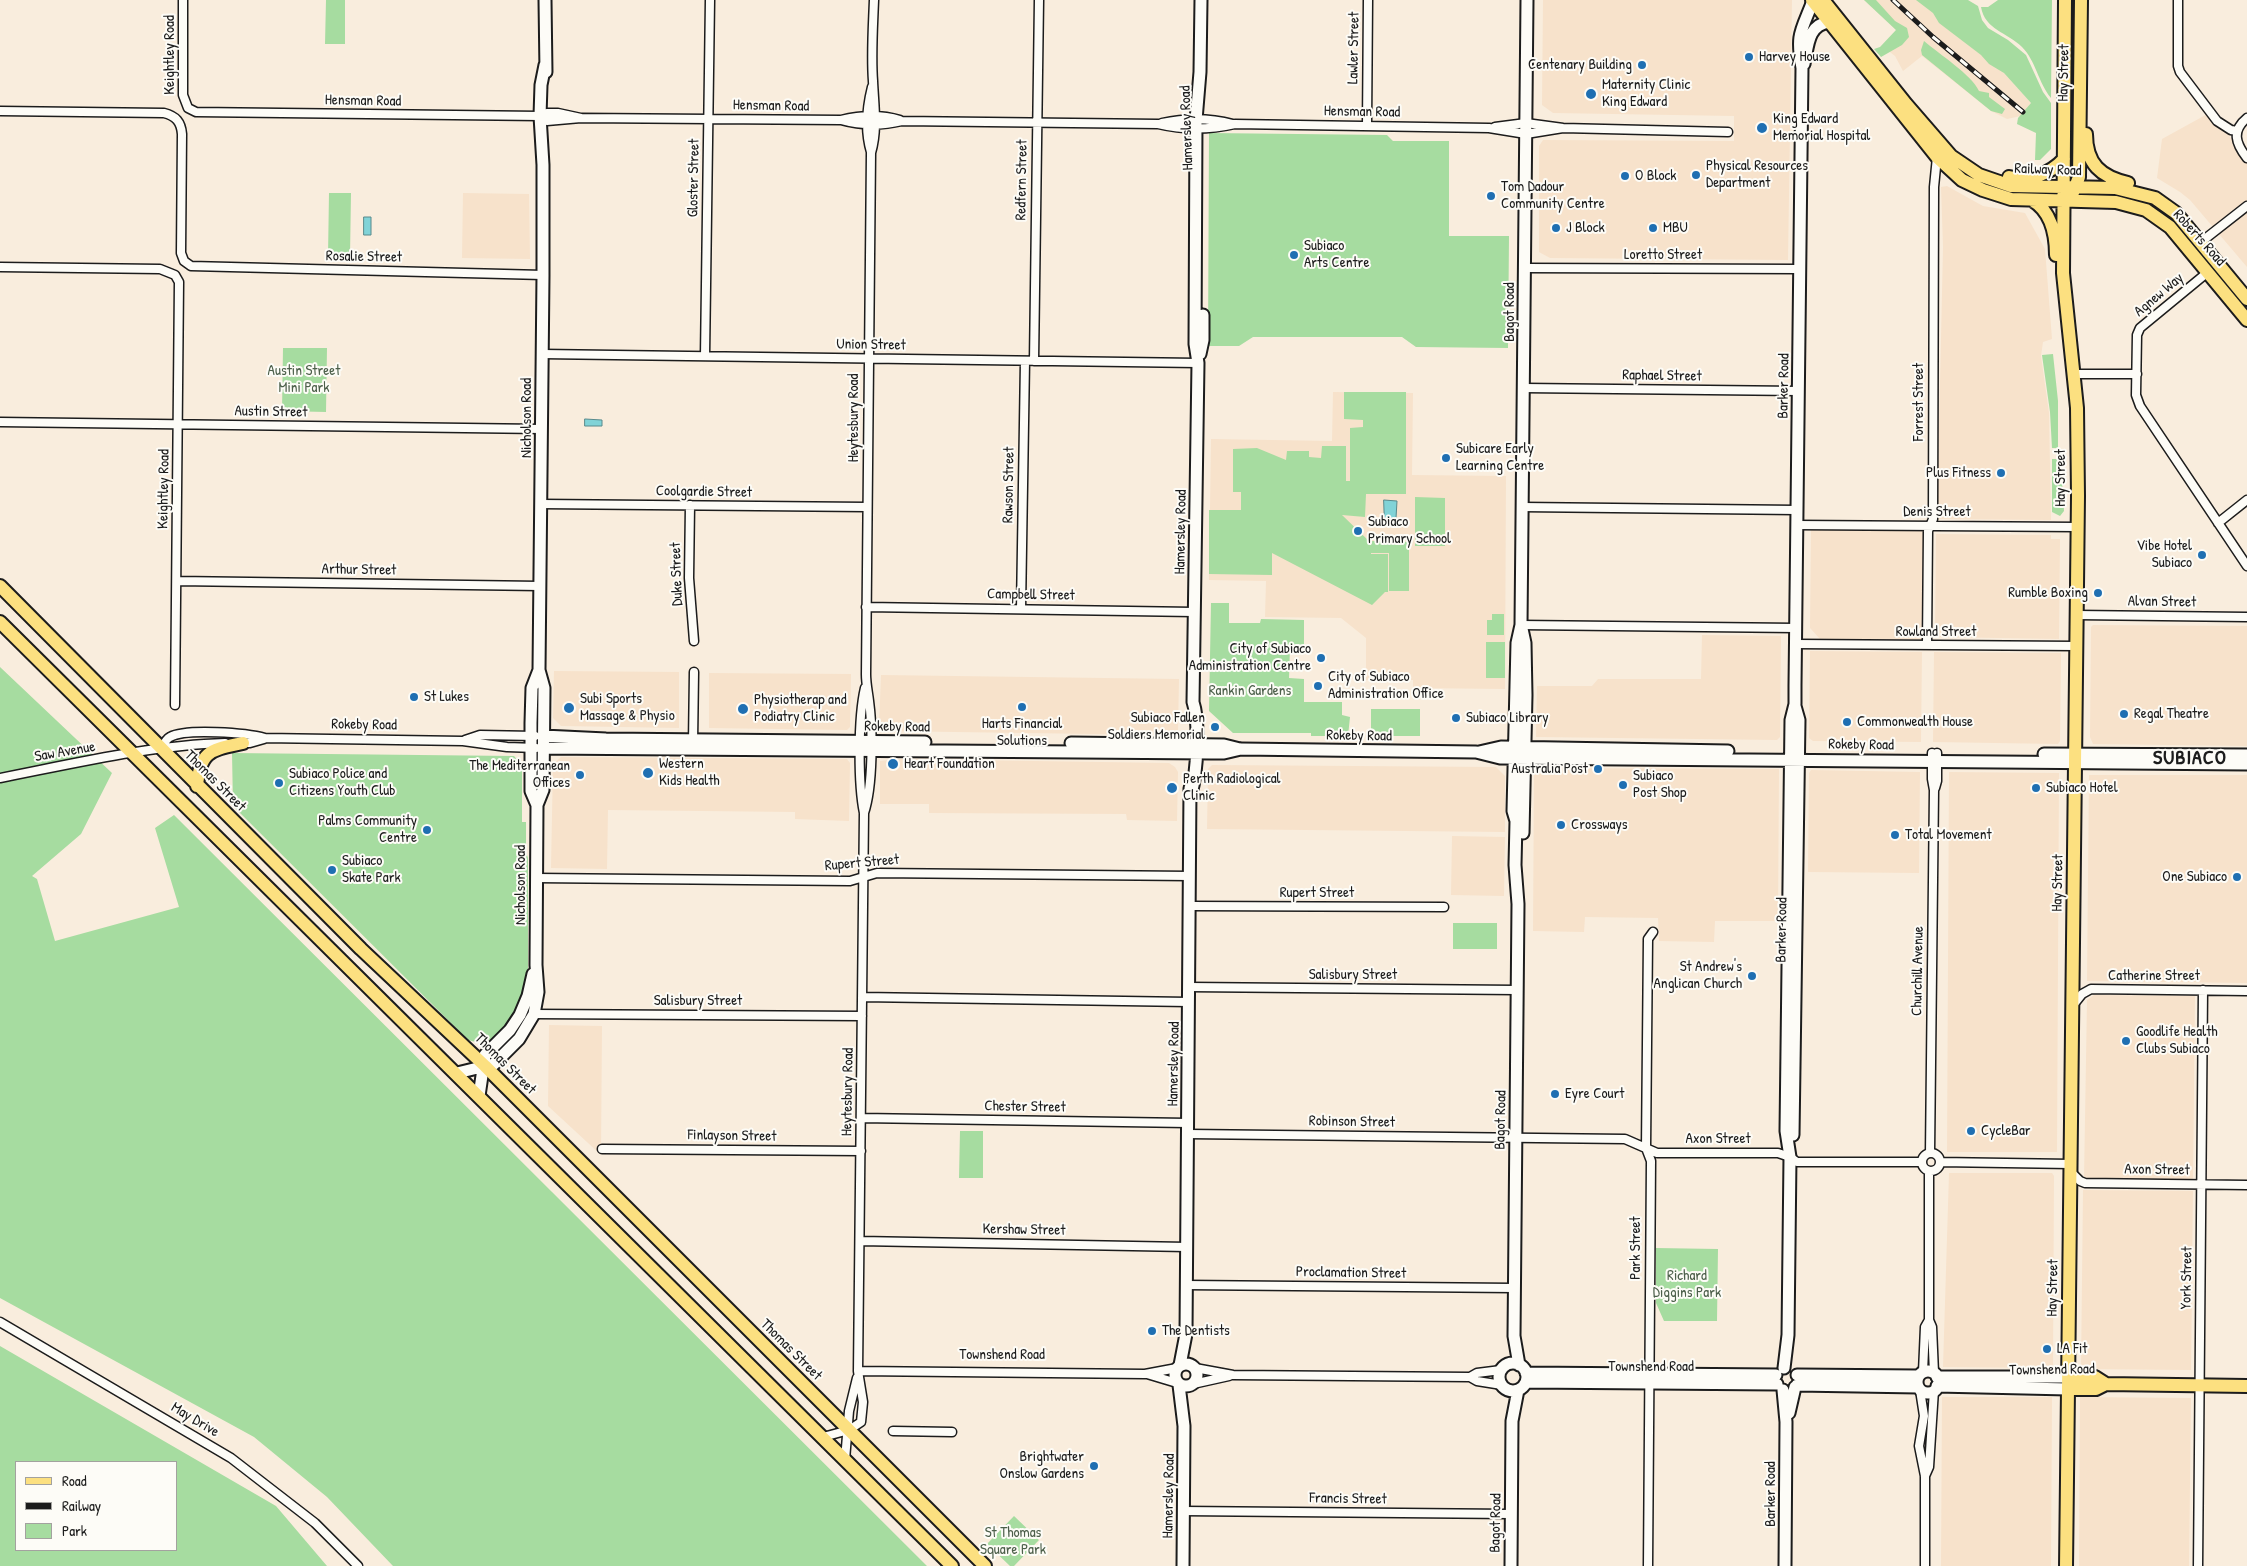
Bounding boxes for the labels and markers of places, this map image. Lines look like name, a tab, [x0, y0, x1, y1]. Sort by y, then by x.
place label: Harvey House	[1759, 48, 1830, 66]
marker: Harvey House	[1743, 51, 1755, 63]
place label: Centenary Building	[1528, 56, 1632, 74]
marker: Centenary Building	[1636, 59, 1648, 71]
place label: Maternity Clinic King Edward	[1602, 76, 1690, 111]
marker: Maternity Clinic King Edward	[1584, 87, 1598, 101]
place label: King Edward Memorial Hospital	[1773, 110, 1870, 145]
marker: King Edward Memorial Hospital	[1755, 121, 1769, 135]
place label: Physical Resources Department	[1706, 157, 1808, 192]
place label: O Block	[1635, 167, 1676, 185]
marker: Physical Resources Department	[1690, 169, 1702, 181]
marker: O Block	[1619, 170, 1631, 182]
place label: Tom Dadour Community Centre	[1501, 178, 1605, 213]
marker: Tom Dadour Community Centre	[1485, 190, 1497, 202]
place label: J Block	[1566, 219, 1605, 237]
place label: MBU	[1663, 219, 1688, 237]
marker: J Block	[1550, 222, 1562, 234]
marker: MBU	[1647, 222, 1659, 234]
place label: Subiaco Arts Centre	[1304, 237, 1369, 272]
marker: Subiaco Arts Centre	[1288, 249, 1300, 261]
place label: Subicare Early Learning Centre	[1456, 440, 1544, 475]
marker: Subicare Early Learning Centre	[1440, 452, 1452, 464]
place label: Plus Fitness	[1926, 464, 1991, 482]
marker: Plus Fitness	[1995, 467, 2007, 479]
place label: Subiaco Primary School	[1368, 513, 1451, 548]
marker: Subiaco Primary School	[1352, 525, 1364, 537]
place label: Vibe Hotel Subiaco	[2136, 537, 2192, 572]
marker: Vibe Hotel Subiaco	[2196, 549, 2208, 561]
place label: Rumble Boxing	[2008, 584, 2088, 602]
marker: Rumble Boxing	[2092, 587, 2104, 599]
place label: City of Subiaco Administration Centre	[1189, 640, 1311, 675]
marker: City of Subiaco Administration Centre	[1315, 652, 1327, 664]
place label: City of Subiaco Administration Office	[1328, 668, 1444, 703]
marker: City of Subiaco Administration Office	[1312, 680, 1324, 692]
place label: St Lukes	[424, 688, 469, 706]
place label: Subi Sports Massage & Physio	[580, 690, 675, 725]
marker: St Lukes	[408, 691, 420, 703]
place label: Physiotherap and Podiatry Clinic	[754, 691, 847, 726]
marker: Subi Sports Massage & Physio	[562, 701, 576, 715]
marker: Harts Financial Solutions	[1016, 701, 1028, 713]
marker: Physiotherap and Podiatry Clinic	[736, 702, 750, 716]
place label: Regal Theatre	[2134, 705, 2209, 723]
marker: Regal Theatre	[2118, 708, 2130, 720]
place label: Subiaco Fallen Soldiers Memorial	[1108, 709, 1205, 744]
place label: Subiaco Library	[1466, 709, 1549, 727]
marker: Subiaco Library	[1450, 712, 1462, 724]
place label: Commonwealth House	[1857, 713, 1973, 731]
place label: Harts Financial Solutions	[982, 715, 1062, 750]
marker: Commonwealth House	[1841, 716, 1853, 728]
marker: Subiaco Fallen Soldiers Memorial	[1209, 721, 1221, 733]
place label: Western Kids Health	[659, 755, 720, 790]
place label: Heart Foundation	[904, 755, 995, 773]
place label: The Mediterranean Offices	[469, 757, 570, 792]
marker: Heart Foundation	[886, 757, 900, 771]
place label: Australia Post	[1511, 760, 1588, 778]
marker: Australia Post	[1592, 763, 1604, 775]
place label: Subiaco Police and Citizens Youth Club	[289, 765, 395, 800]
marker: Western Kids Health	[641, 766, 655, 780]
place label: Subiaco Post Shop	[1633, 767, 1686, 802]
marker: The Mediterranean Offices	[574, 769, 586, 781]
place label: Perth Radiological Clinic	[1183, 770, 1281, 805]
marker: Subiaco Police and Citizens Youth Club	[273, 777, 285, 789]
marker: Subiaco Post Shop	[1617, 779, 1629, 791]
place label: Subiaco Hotel	[2046, 779, 2118, 797]
marker: Perth Radiological Clinic	[1165, 781, 1179, 795]
marker: Subiaco Hotel	[2030, 782, 2042, 794]
place label: Palms Community Centre	[318, 812, 417, 847]
place label: Crossways	[1571, 816, 1628, 834]
marker: Crossways	[1555, 819, 1567, 831]
marker: Palms Community Centre	[421, 824, 433, 836]
place label: Total Movement	[1905, 826, 1992, 844]
marker: Total Movement	[1889, 829, 1901, 841]
place label: Subiaco Skate Park	[342, 852, 401, 887]
marker: Subiaco Skate Park	[326, 864, 338, 876]
place label: One Subiaco	[2162, 868, 2227, 886]
marker: One Subiaco	[2231, 871, 2243, 883]
place label: St Andrew's Anglican Church	[1654, 958, 1742, 993]
marker: St Andrew's Anglican Church	[1746, 970, 1758, 982]
place label: Goodlife Health Clubs Subiaco	[2136, 1023, 2218, 1058]
marker: Goodlife Health Clubs Subiaco	[2120, 1035, 2132, 1047]
place label: Eyre Court	[1565, 1085, 1624, 1103]
marker: Eyre Court	[1549, 1088, 1561, 1100]
place label: CycleBar	[1981, 1122, 2031, 1140]
marker: CycleBar	[1965, 1125, 1977, 1137]
place label: The Dentists	[1162, 1322, 1230, 1340]
marker: The Dentists	[1146, 1325, 1158, 1337]
place label: LA Fit	[2057, 1340, 2087, 1358]
marker: LA Fit	[2041, 1343, 2053, 1355]
place label: Brightwater Onslow Gardens	[999, 1448, 1084, 1483]
marker: Brightwater Onslow Gardens	[1088, 1460, 1100, 1472]

